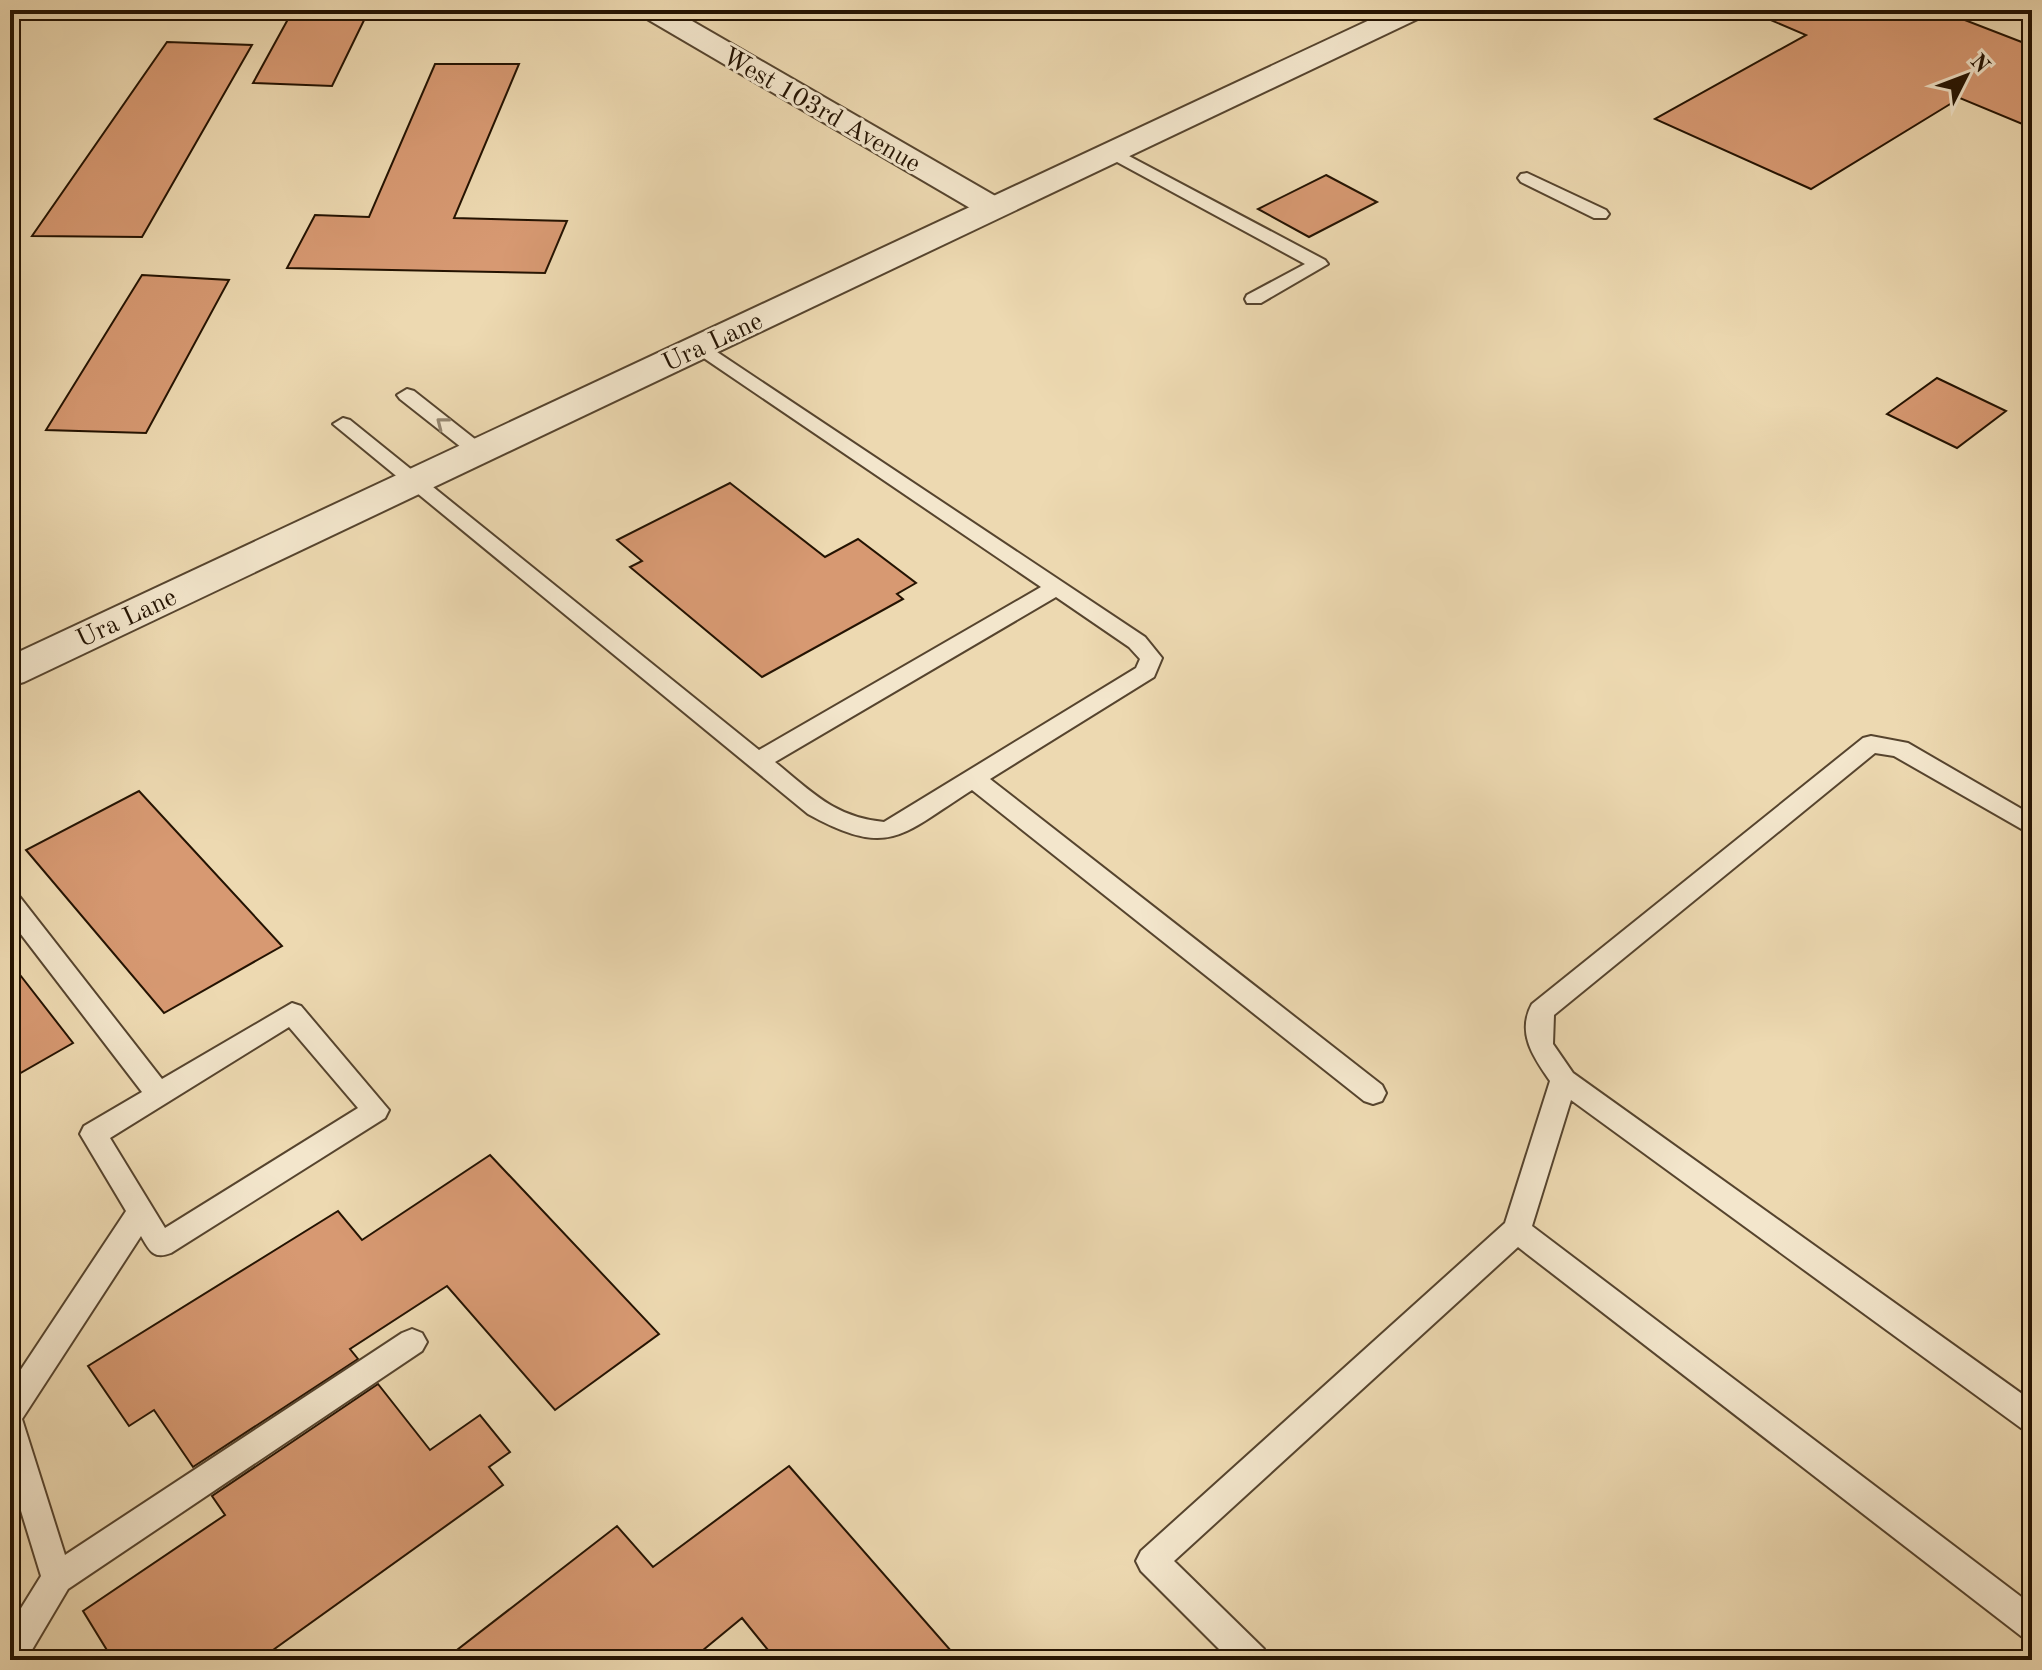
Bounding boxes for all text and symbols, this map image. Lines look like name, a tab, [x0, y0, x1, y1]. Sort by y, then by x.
north arrow	[1926, 36, 2006, 116]
street label: West 103rd Avenue	[717, 43, 925, 178]
text: N	[1966, 50, 1993, 78]
street label: Ura Lane	[659, 308, 767, 377]
one-way arrow	[436, 418, 451, 432]
street label: Ura Lane	[73, 584, 181, 653]

